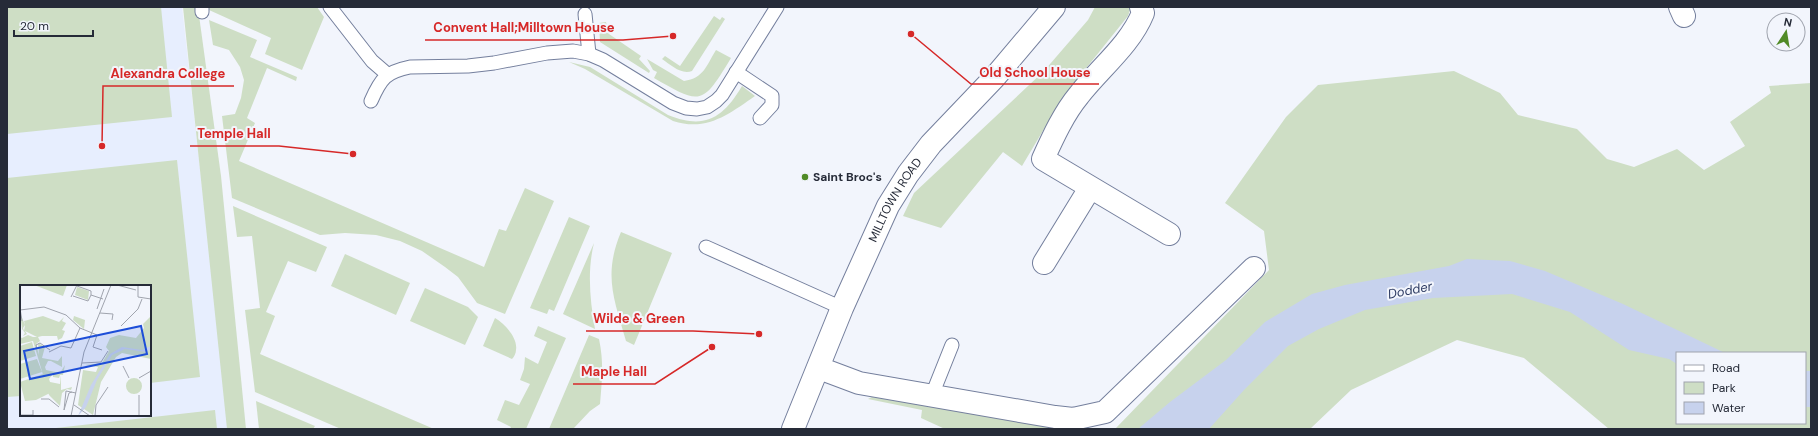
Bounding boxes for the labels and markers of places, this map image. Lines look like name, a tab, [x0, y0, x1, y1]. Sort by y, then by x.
callout: Convent Hall;Milltown House	[425, 15, 623, 40]
callout: Old School House	[971, 59, 1099, 84]
callout: Alexandra College	[103, 61, 234, 86]
callout: Temple Hall	[190, 121, 279, 146]
place label: Saint Broc's	[813, 169, 882, 185]
marker: Saint Broc's	[800, 172, 810, 182]
callout: Wilde & Green	[586, 306, 693, 331]
callout: Maple Hall	[573, 359, 655, 384]

